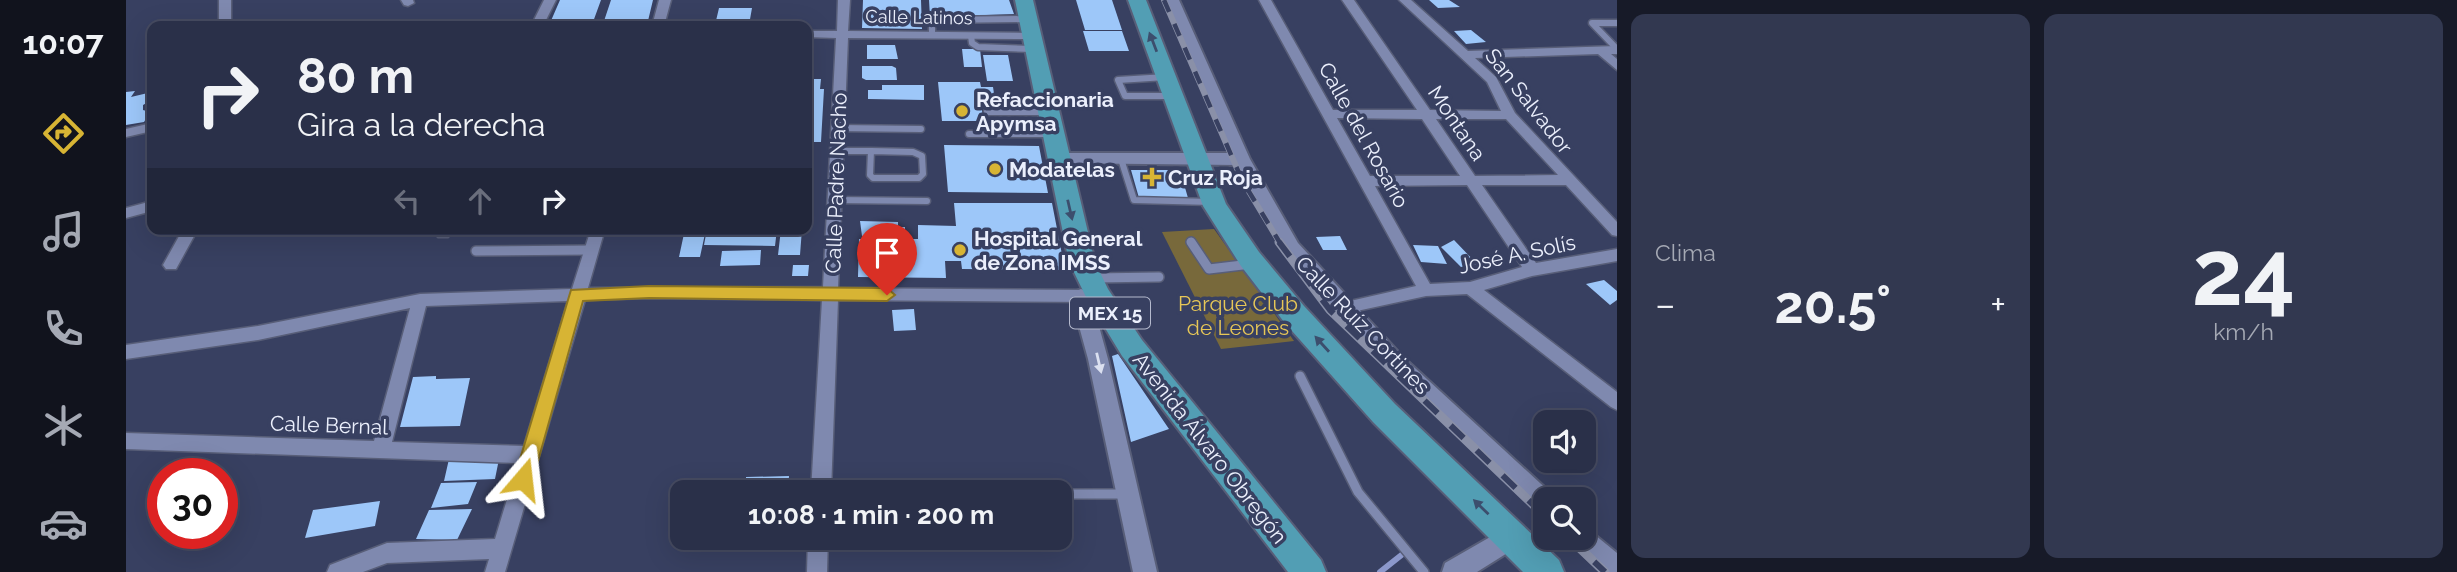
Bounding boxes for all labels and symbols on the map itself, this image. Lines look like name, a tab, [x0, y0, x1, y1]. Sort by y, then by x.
street label: Calle Latinos	[865, 6, 973, 28]
one-way arrow	[1147, 32, 1158, 53]
street label: San Salvador	[1480, 43, 1578, 159]
street label: Calle del Rosario	[1314, 58, 1414, 212]
street label: Montana	[1423, 81, 1491, 165]
place label: Refaccionaria Apymsa	[976, 87, 1114, 136]
street label: Calle Padre Nacho	[820, 92, 852, 274]
marker: Refaccionaria Apymsa	[954, 103, 970, 119]
place label: Modatelas	[1009, 157, 1115, 182]
marker: Modatelas	[987, 161, 1003, 177]
place label: Cruz Roja	[1168, 165, 1263, 190]
marker: Cruz Roja	[1142, 167, 1162, 187]
one-way arrow	[1065, 199, 1076, 221]
pin	[857, 223, 917, 295]
place label: Hospital General de Zona IMSS	[974, 226, 1143, 275]
street label: José A. Solís	[1456, 229, 1578, 279]
marker: Hospital General de Zona IMSS	[952, 242, 968, 258]
street label: Calle Ruíz Cortines	[1291, 251, 1435, 399]
park label: Parque Club de Leones	[1178, 291, 1298, 340]
road number: MEX 15	[1070, 298, 1150, 328]
one-way arrow	[1314, 336, 1330, 353]
street label: Avenida Álvaro Obregón	[1128, 348, 1292, 548]
one-way arrow	[1093, 352, 1104, 374]
street label: Calle Bernal	[270, 410, 389, 440]
position arrow	[486, 442, 560, 516]
speed limit sign: 30	[147, 458, 238, 549]
one-way arrow	[1473, 499, 1490, 515]

